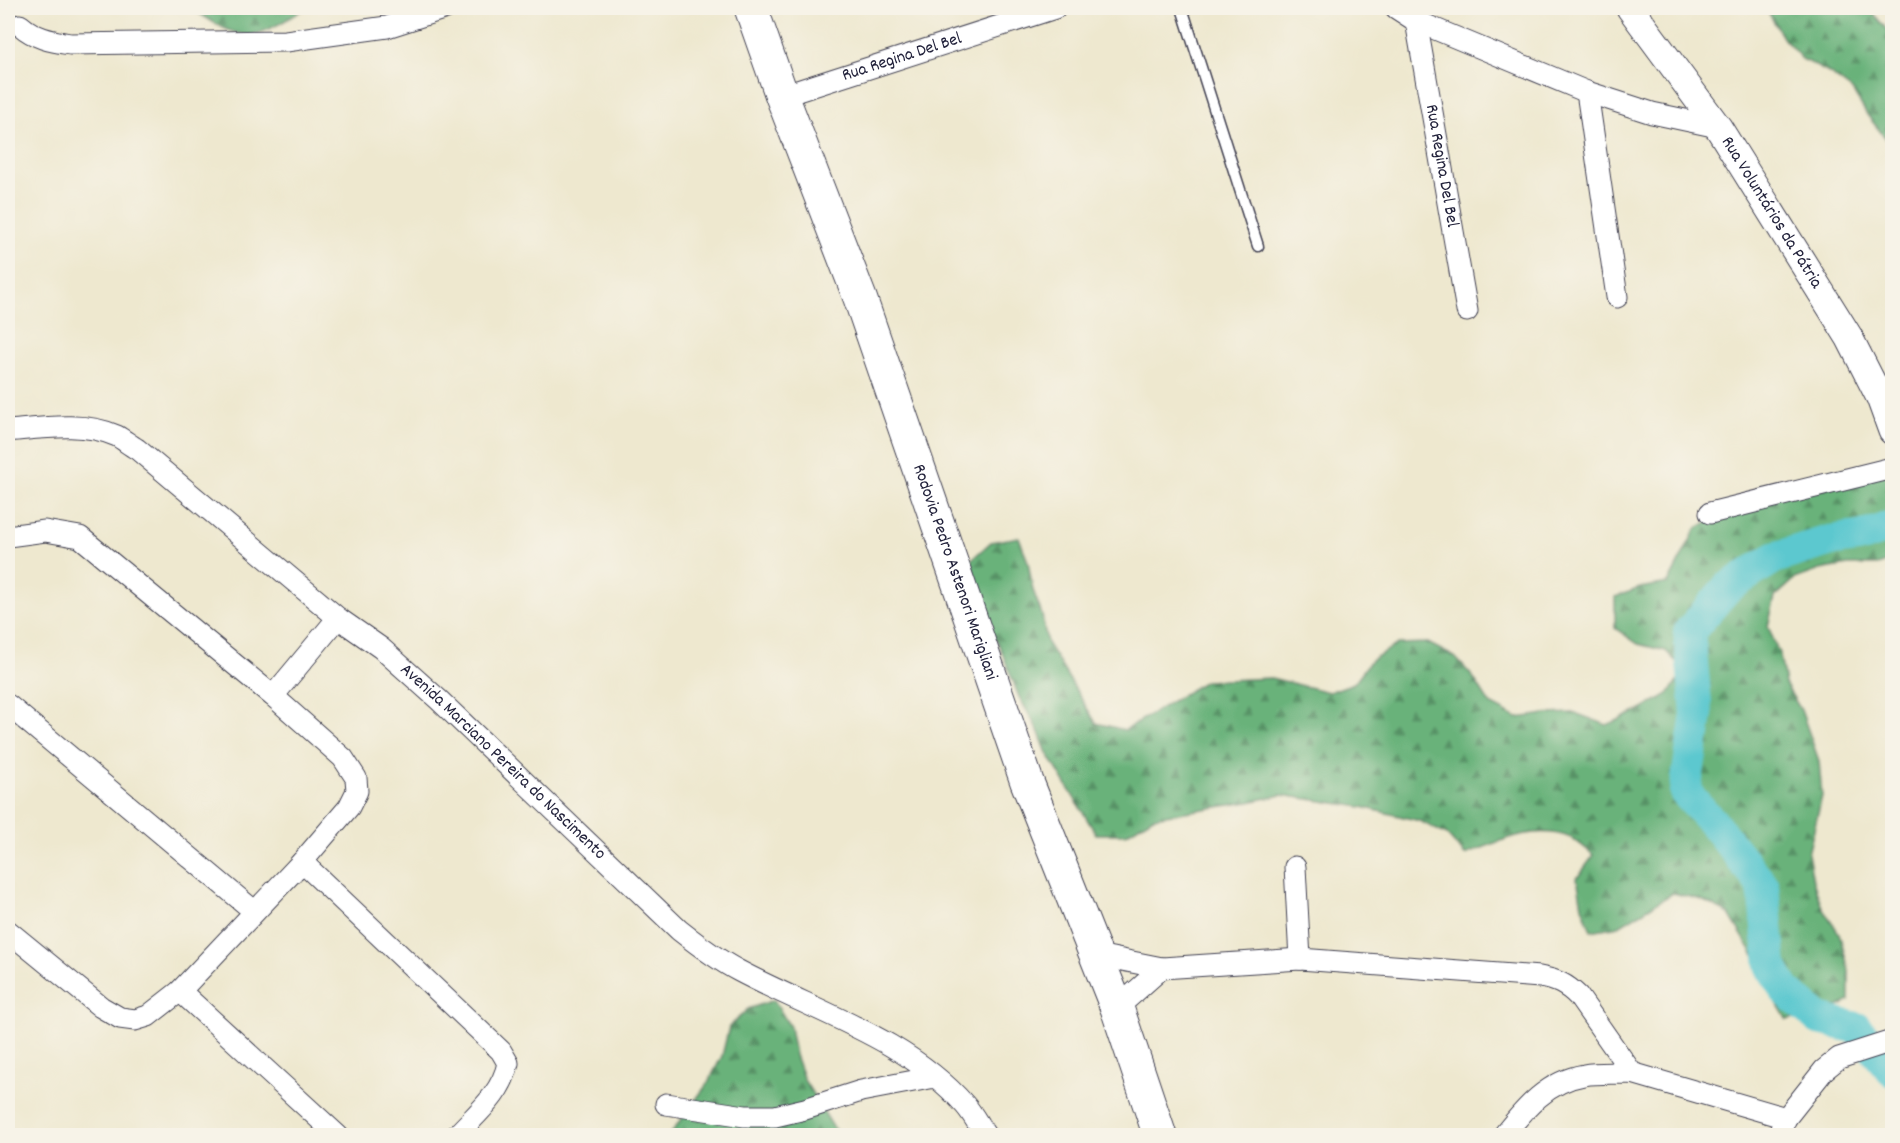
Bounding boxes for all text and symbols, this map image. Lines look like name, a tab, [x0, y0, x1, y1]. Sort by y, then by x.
street label: Rua Regina Del Bel	[839, 26, 966, 88]
street label: Rua Regina Del Bel	[1418, 102, 1465, 230]
street label: Rua Voluntários da Pátria	[1715, 132, 1829, 294]
street label: Rodovia Pedro Astenori Marigliani	[906, 461, 1003, 684]
street label: Avenida Marciano Pereira do Nascimento	[394, 658, 611, 866]

